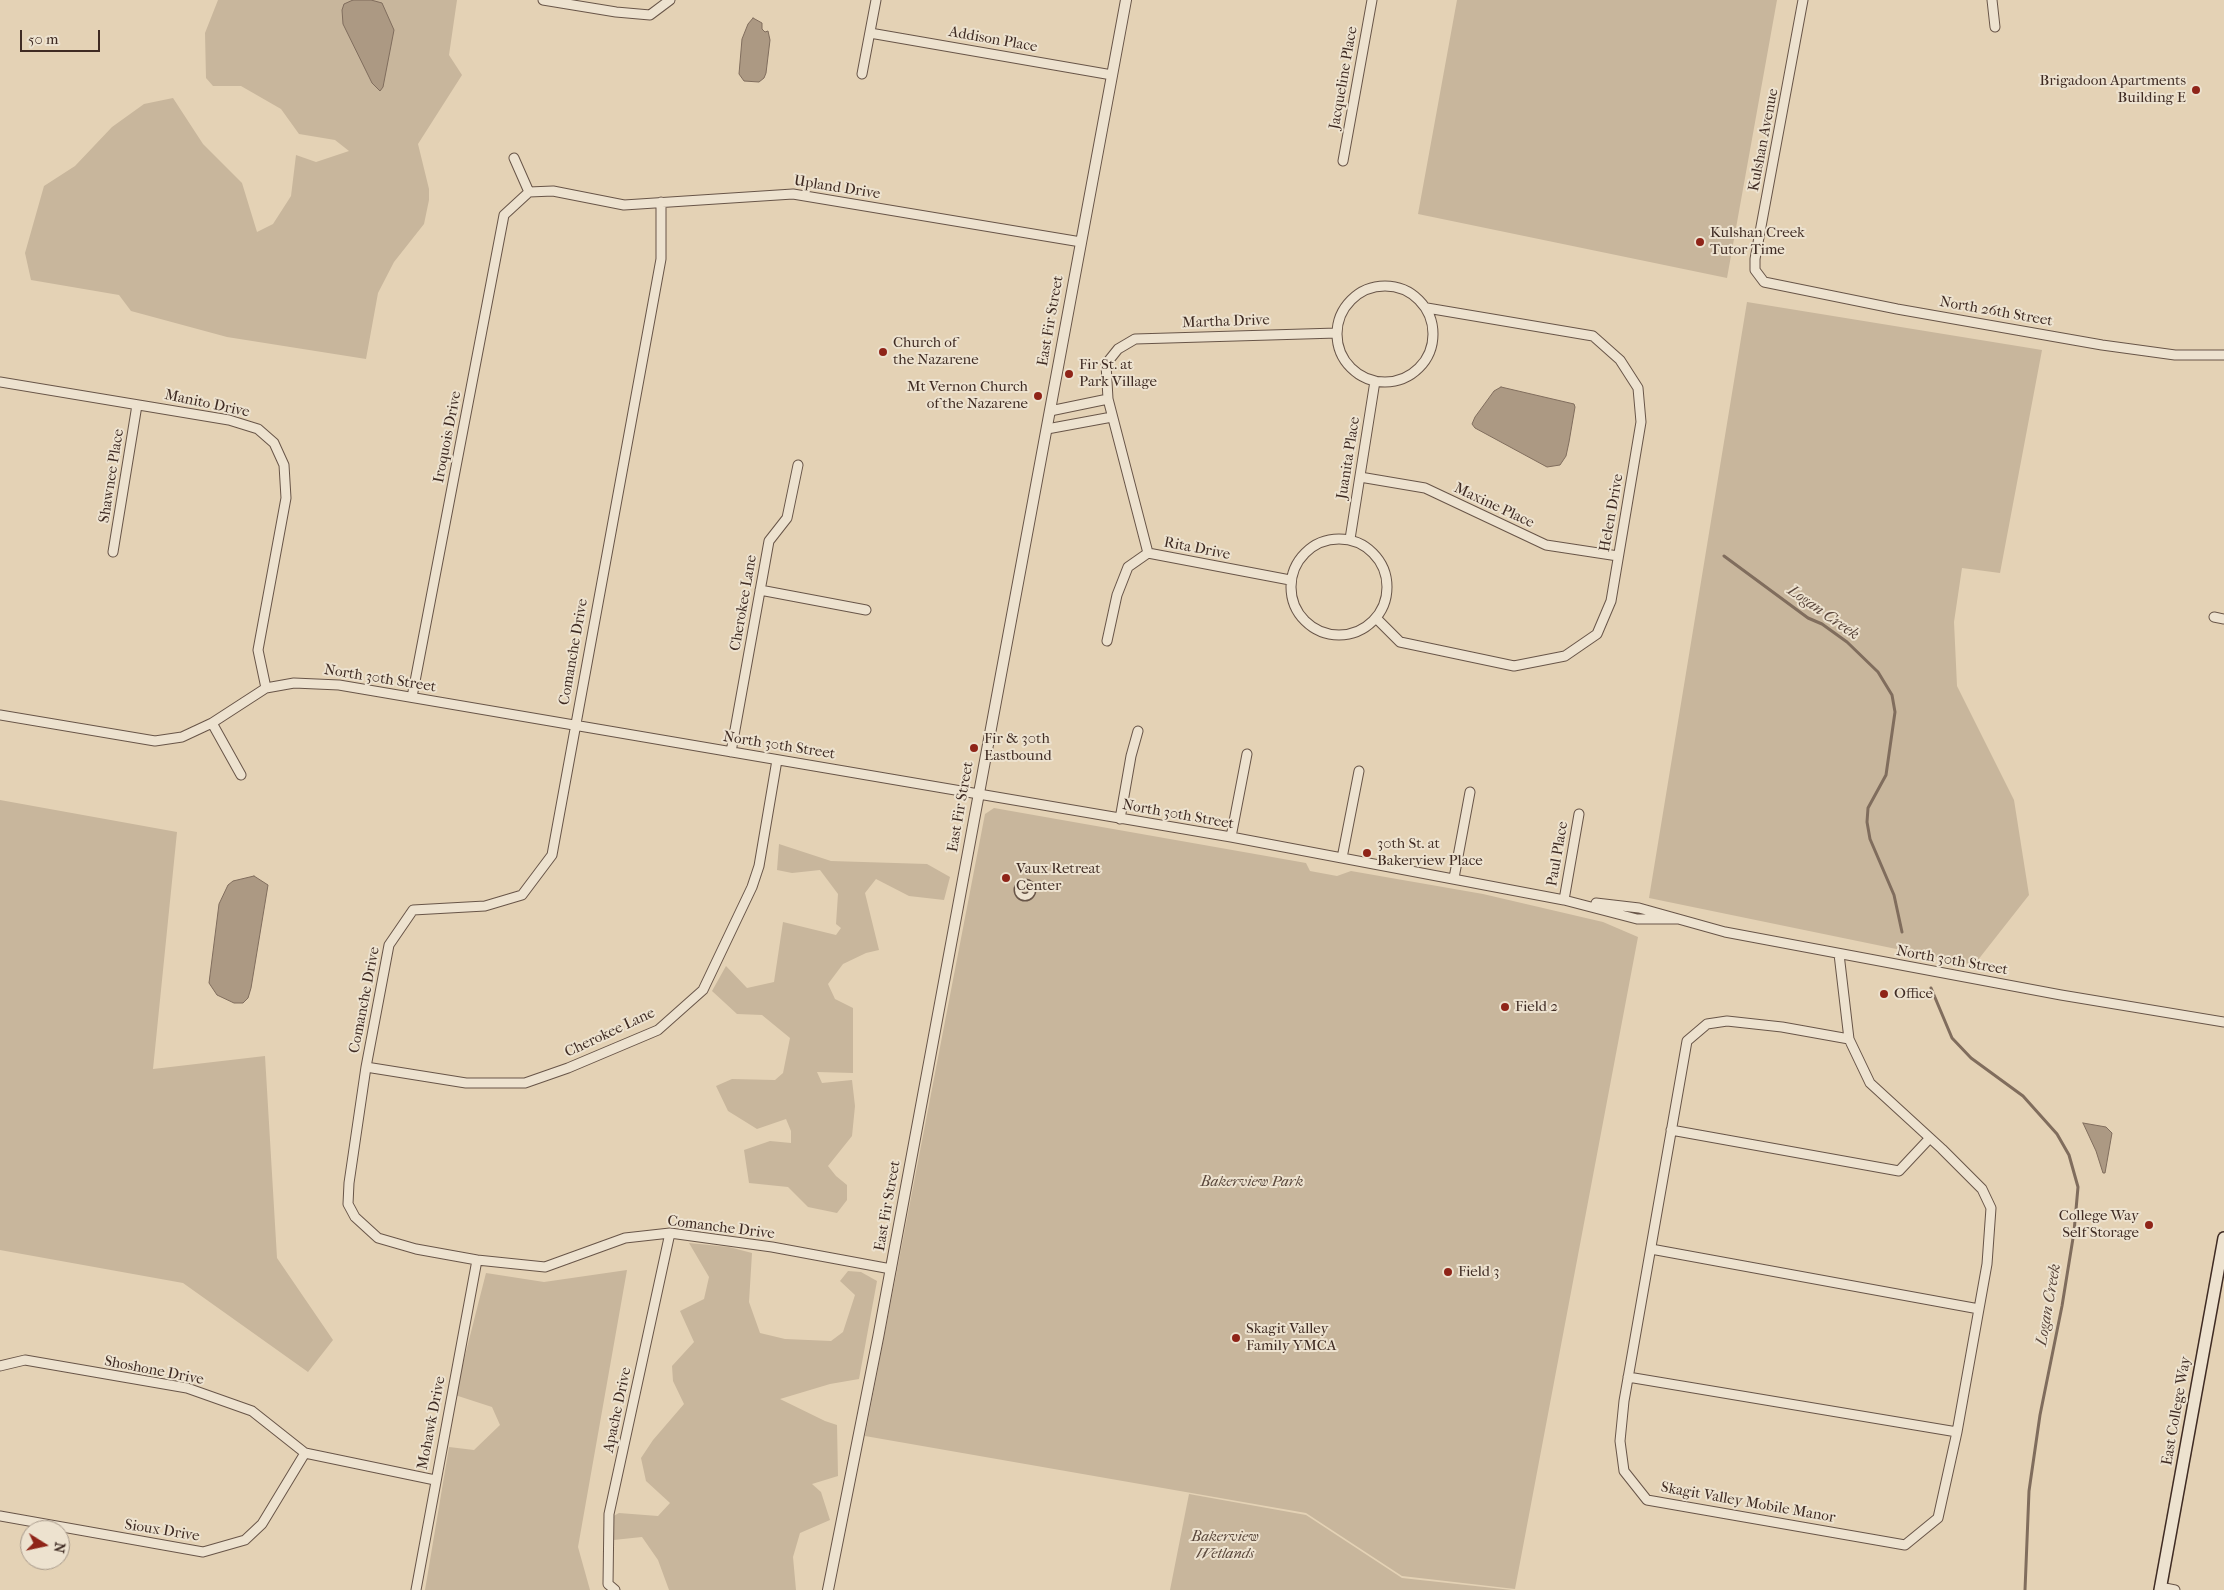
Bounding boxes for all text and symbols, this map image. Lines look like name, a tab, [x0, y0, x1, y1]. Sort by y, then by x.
scale bar	[22, 20, 102, 52]
street label: Addison Place	[947, 23, 1039, 57]
street label: Jacqueline Place	[1326, 25, 1362, 131]
text: 50 m	[28, 30, 58, 48]
place label: Brigadoon Apartments Building E	[2039, 72, 2186, 107]
marker: Brigadoon Apartments Building E	[2190, 84, 2202, 96]
street label: Kulshan Avenue	[1745, 87, 1783, 193]
street label: Upland Drive	[792, 172, 882, 204]
place label: Kulshan Creek Tutor Time	[1710, 224, 1805, 259]
marker: Kulshan Creek Tutor Time	[1694, 236, 1706, 248]
street label: East Fir Street	[1034, 274, 1068, 368]
street label: North 26th Street	[1938, 293, 2054, 331]
street label: Martha Drive	[1182, 311, 1270, 333]
place label: Church of the Nazarene	[893, 334, 979, 369]
marker: Church of the Nazarene	[877, 346, 889, 358]
place label: Fir St. at Park Village	[1079, 356, 1157, 391]
marker: Fir St. at Park Village	[1063, 368, 1075, 380]
place label: Mt Vernon Church of the Nazarene	[907, 378, 1028, 413]
street label: Manito Drive	[163, 386, 251, 422]
street label: Iroquois Drive	[430, 390, 466, 484]
marker: Mt Vernon Church of the Nazarene	[1032, 390, 1044, 402]
street label: Juanita Place	[1334, 415, 1364, 501]
street label: Shawnee Place	[96, 428, 128, 524]
street label: Helen Drive	[1596, 473, 1628, 553]
street label: Maxine Place	[1451, 480, 1537, 532]
street label: Rita Drive	[1162, 534, 1232, 564]
street label: Cherokee Lane	[727, 554, 761, 652]
water label: Logan Creek	[1783, 581, 1863, 645]
street label: Comanche Drive	[556, 597, 592, 707]
street label: North 30th Street	[323, 661, 437, 697]
street label: North 30th Street	[722, 728, 836, 764]
place label: Fir & 30th Eastbound	[984, 730, 1052, 765]
marker: Fir & 30th Eastbound	[968, 742, 980, 754]
street label: East Fir Street	[944, 760, 978, 854]
street label: North 30th Street	[1121, 796, 1235, 834]
street label: Paul Place	[1543, 820, 1573, 888]
place label: 30th St. at Bakerview Place	[1377, 835, 1483, 870]
marker: 30th St. at Bakerview Place	[1361, 847, 1373, 859]
place label: Vaux Retreat Center	[1016, 860, 1101, 895]
marker: Vaux Retreat Center	[1000, 872, 1012, 884]
street label: North 30th Street	[1895, 942, 2009, 980]
street label: Comanche Drive	[346, 945, 384, 1055]
place label: Office	[1894, 985, 1933, 1003]
marker: Office	[1878, 988, 1890, 1000]
place label: Field 2	[1515, 998, 1558, 1016]
marker: Field 2	[1499, 1001, 1511, 1013]
street label: Cherokee Lane	[562, 1004, 658, 1062]
street label: East Fir Street	[871, 1159, 905, 1253]
park label: Bakerview Park	[1201, 1173, 1303, 1191]
place label: College Way Self Storage	[2059, 1207, 2139, 1242]
street label: Comanche Drive	[666, 1212, 776, 1244]
marker: College Way Self Storage	[2143, 1219, 2155, 1231]
water label: Logan Creek	[2032, 1262, 2066, 1348]
place label: Field 3	[1458, 1263, 1499, 1281]
marker: Field 3	[1442, 1266, 1454, 1278]
place label: Skagit Valley Family YMCA	[1246, 1320, 1337, 1355]
marker: Skagit Valley Family YMCA	[1230, 1332, 1242, 1344]
street label: Shoshone Drive	[103, 1353, 205, 1389]
street label: East College Way	[2159, 1355, 2195, 1467]
street label: Apache Drive	[600, 1366, 636, 1454]
street label: Mohawk Drive	[414, 1375, 450, 1471]
street label: Skagit Valley Mobile Manor	[1659, 1479, 1837, 1527]
street label: Sioux Drive	[123, 1516, 201, 1546]
north arrow	[20, 1520, 70, 1570]
park label: Bakerview Wetlands	[1191, 1528, 1259, 1563]
text: N	[50, 1541, 69, 1554]

